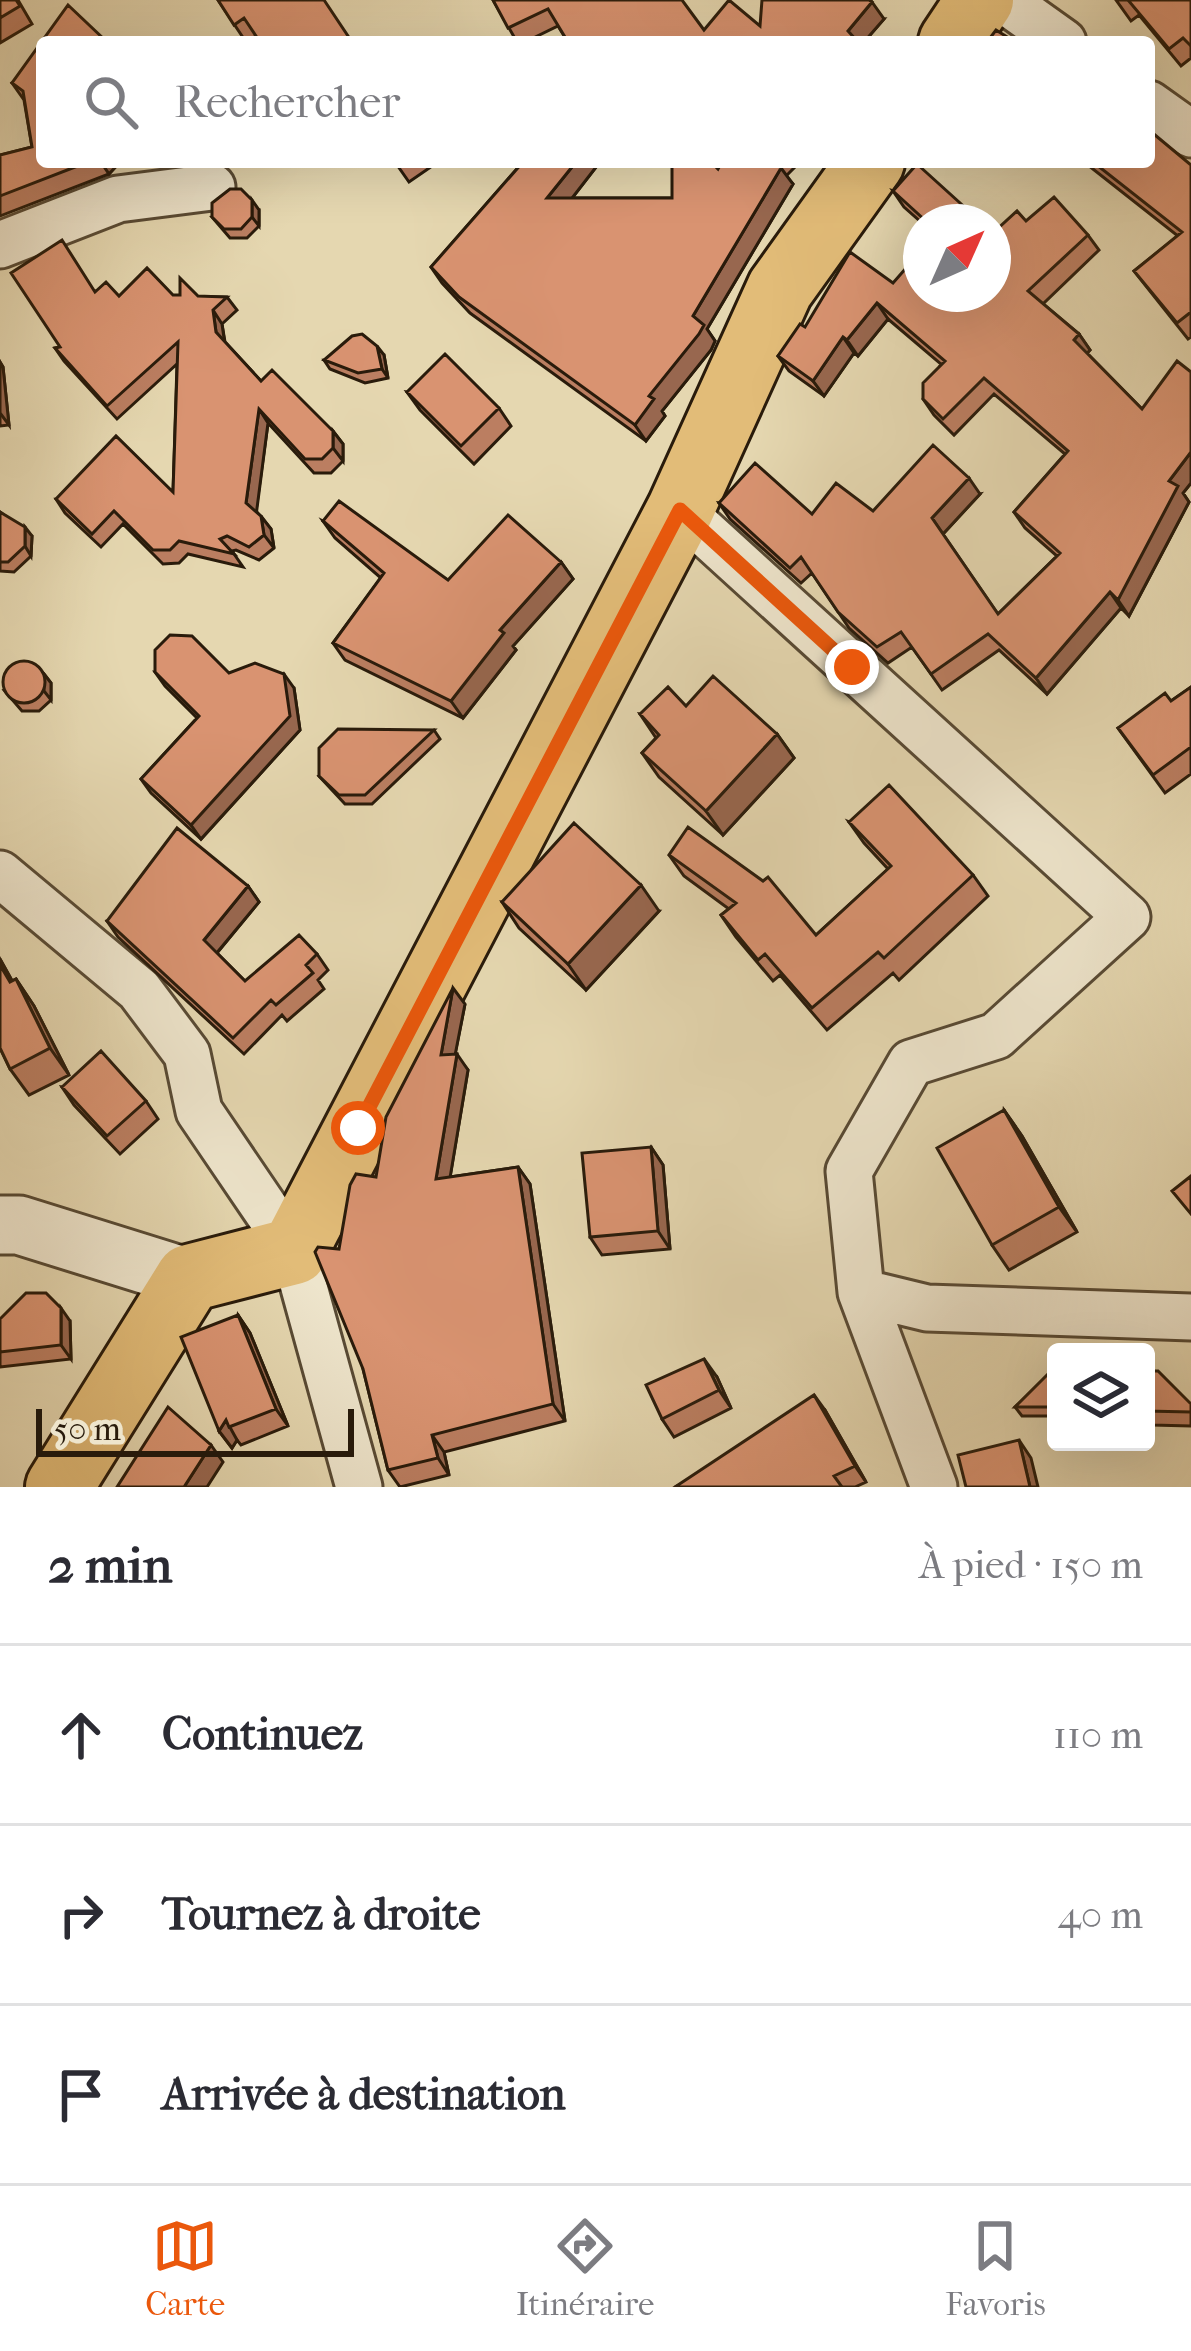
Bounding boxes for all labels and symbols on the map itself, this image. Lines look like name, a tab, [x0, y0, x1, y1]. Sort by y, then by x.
north arrow	[903, 204, 1011, 312]
route end	[825, 640, 879, 694]
route start	[331, 1101, 385, 1155]
scale bar	[36, 1403, 354, 1456]

